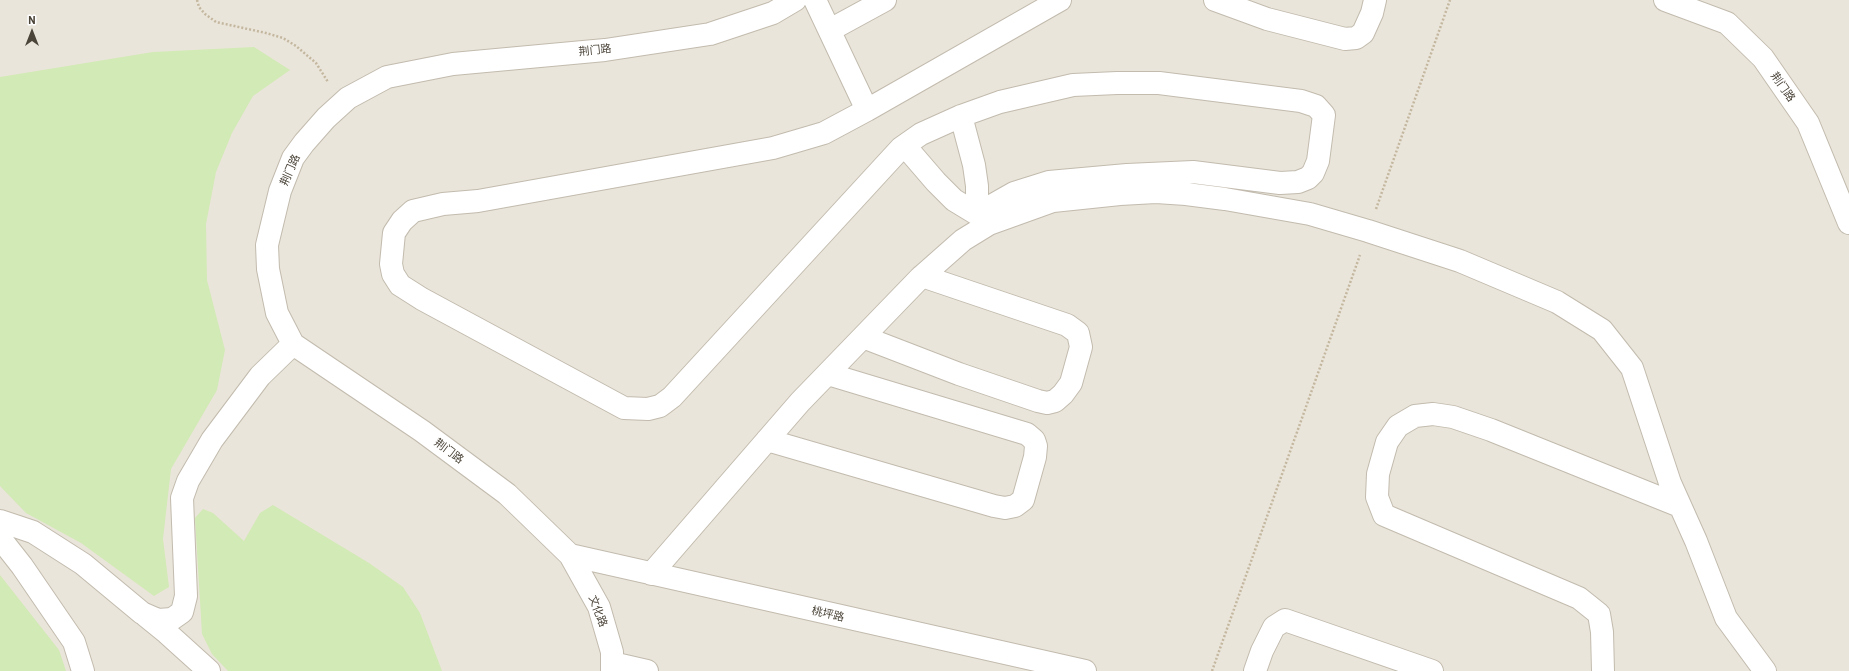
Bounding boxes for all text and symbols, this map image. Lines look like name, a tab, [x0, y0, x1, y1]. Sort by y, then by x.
north arrow	[12, 12, 52, 52]
text: N	[28, 13, 36, 26]
street label: 荆门路	[578, 42, 612, 58]
street label: 荆门路	[1768, 70, 1798, 104]
street label: 荆门路	[277, 152, 303, 188]
street label: 荆门路	[432, 436, 466, 466]
street label: 文化路	[586, 593, 610, 629]
street label: 桃坪路	[810, 604, 846, 624]

